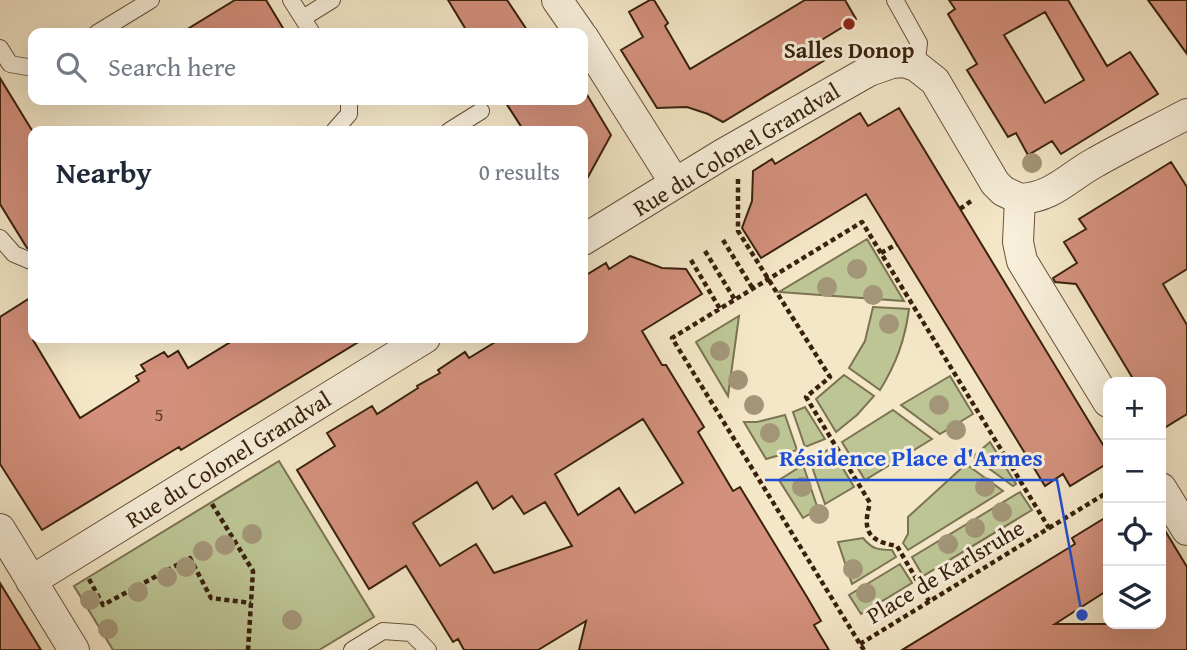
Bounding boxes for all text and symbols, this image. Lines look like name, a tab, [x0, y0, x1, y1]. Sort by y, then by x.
marker: Salles Donop	[841, 16, 857, 32]
search box	[28, 28, 588, 105]
place label: Salles Donop	[784, 33, 914, 66]
text: Search here	[108, 47, 236, 86]
icon: search	[52, 48, 90, 86]
street label: Rue du Colonel Grandval	[626, 74, 846, 224]
text: Nearby	[56, 150, 152, 194]
text: 0 results	[479, 155, 560, 188]
map controls	[1103, 377, 1166, 629]
button: +	[1103, 377, 1166, 440]
street label: Rue du Colonel Grandval	[119, 382, 337, 536]
house number: 5	[154, 400, 164, 428]
callout: Résidence Place d'Armes	[765, 435, 1057, 480]
text: Résidence Place d'Armes	[779, 440, 1043, 475]
button: −	[1103, 440, 1166, 503]
button: locate	[1103, 503, 1166, 566]
street label: Place de Karlsruhe	[860, 511, 1030, 631]
button: layers	[1103, 566, 1166, 629]

